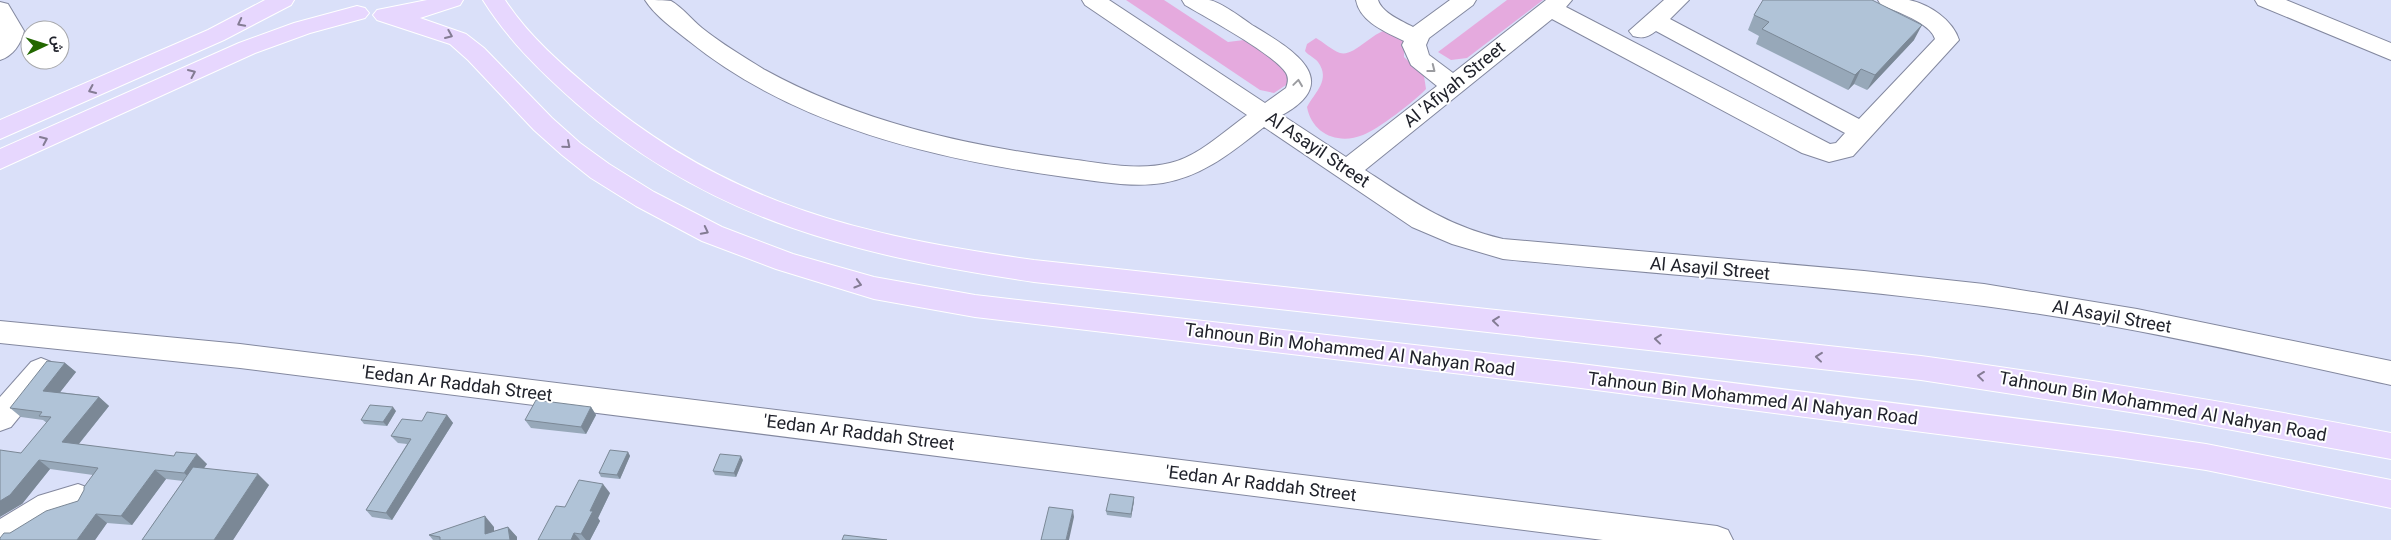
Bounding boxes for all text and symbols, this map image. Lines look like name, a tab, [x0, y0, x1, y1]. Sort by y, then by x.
one-way arrow	[237, 17, 246, 27]
north arrow	[20, 20, 70, 70]
one-way arrow	[444, 30, 452, 40]
text: ش	[48, 35, 67, 53]
street label: Al 'Afiyah Street	[1399, 37, 1509, 131]
one-way arrow	[1426, 64, 1435, 72]
one-way arrow	[187, 69, 196, 79]
one-way arrow	[1293, 78, 1303, 87]
one-way arrow	[88, 83, 97, 94]
street label: Al Asayil Street	[1262, 107, 1374, 191]
one-way arrow	[39, 136, 48, 147]
one-way arrow	[561, 139, 570, 148]
one-way arrow	[699, 225, 708, 235]
street label: Al Asayil Street	[1649, 252, 1771, 284]
one-way arrow	[853, 278, 862, 288]
street label: Al Asayil Street	[2051, 295, 2173, 337]
one-way arrow	[1492, 316, 1500, 327]
street label: Tahnoun Bin Mohammed Al Nahyan Road	[1184, 318, 1516, 380]
one-way arrow	[1654, 334, 1662, 345]
one-way arrow	[1815, 352, 1823, 363]
street label: 'Eedan Ar Raddah Street	[360, 361, 554, 405]
street label: Tahnoun Bin Mohammed Al Nahyan Road	[1587, 367, 1919, 429]
street label: Tahnoun Bin Mohammed Al Nahyan Road	[1997, 367, 2329, 445]
one-way arrow	[1976, 371, 1984, 382]
street label: 'Eedan Ar Raddah Street	[762, 410, 956, 454]
street label: 'Eedan Ar Raddah Street	[1164, 461, 1358, 505]

